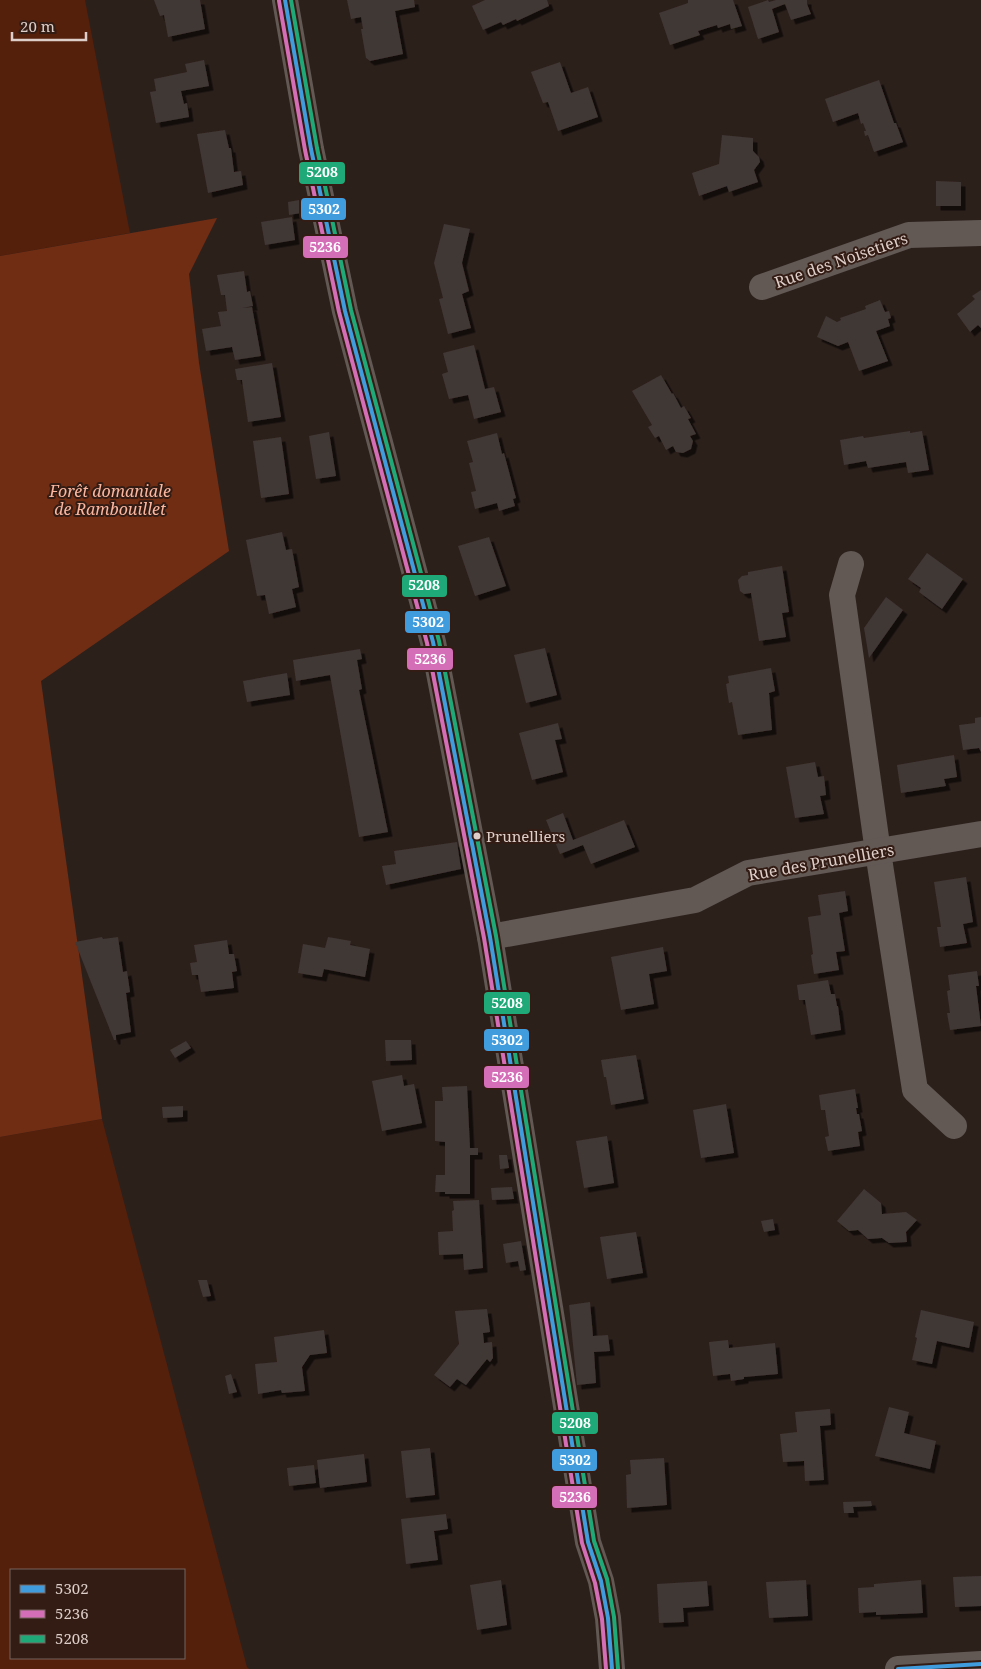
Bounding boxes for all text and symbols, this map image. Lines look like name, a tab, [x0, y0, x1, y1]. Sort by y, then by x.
scale bar	[12, 10, 86, 42]
text: 20 m	[20, 16, 55, 36]
line badge: 5208	[298, 161, 346, 185]
text: 5208	[306, 162, 338, 181]
line badge: 5302	[300, 197, 347, 221]
text: 5302	[308, 199, 340, 218]
street label: Rue des Noisetiers	[771, 227, 911, 293]
line badge: 5236	[302, 235, 349, 259]
text: 5236	[309, 237, 341, 256]
park label: Forêt domaniale de Rambouillet	[48, 480, 171, 520]
line badge: 5208	[401, 574, 448, 598]
text: 5208	[408, 575, 440, 594]
line badge: 5302	[404, 610, 451, 634]
text: 5302	[412, 612, 444, 631]
line badge: 5236	[406, 647, 454, 671]
text: 5236	[414, 649, 446, 668]
place label: Prunelliers	[486, 826, 566, 846]
marker: Prunelliers	[472, 831, 482, 841]
street label: Rue des Prunelliers	[746, 838, 896, 886]
line badge: 5208	[483, 991, 531, 1015]
text: 5208	[491, 993, 523, 1012]
line badge: 5302	[483, 1028, 530, 1052]
text: 5302	[491, 1030, 523, 1049]
line badge: 5236	[483, 1065, 530, 1089]
text: 5236	[491, 1067, 523, 1086]
line badge: 5208	[551, 1411, 599, 1435]
text: 5208	[559, 1413, 591, 1432]
line badge: 5302	[551, 1448, 598, 1472]
text: 5302	[559, 1450, 591, 1469]
line badge: 5236	[551, 1485, 598, 1509]
text: 5236	[559, 1487, 591, 1506]
legend	[10, 1569, 185, 1659]
text: 5302	[55, 1578, 89, 1598]
text: 5236	[55, 1603, 89, 1623]
text: 5208	[55, 1628, 89, 1648]

